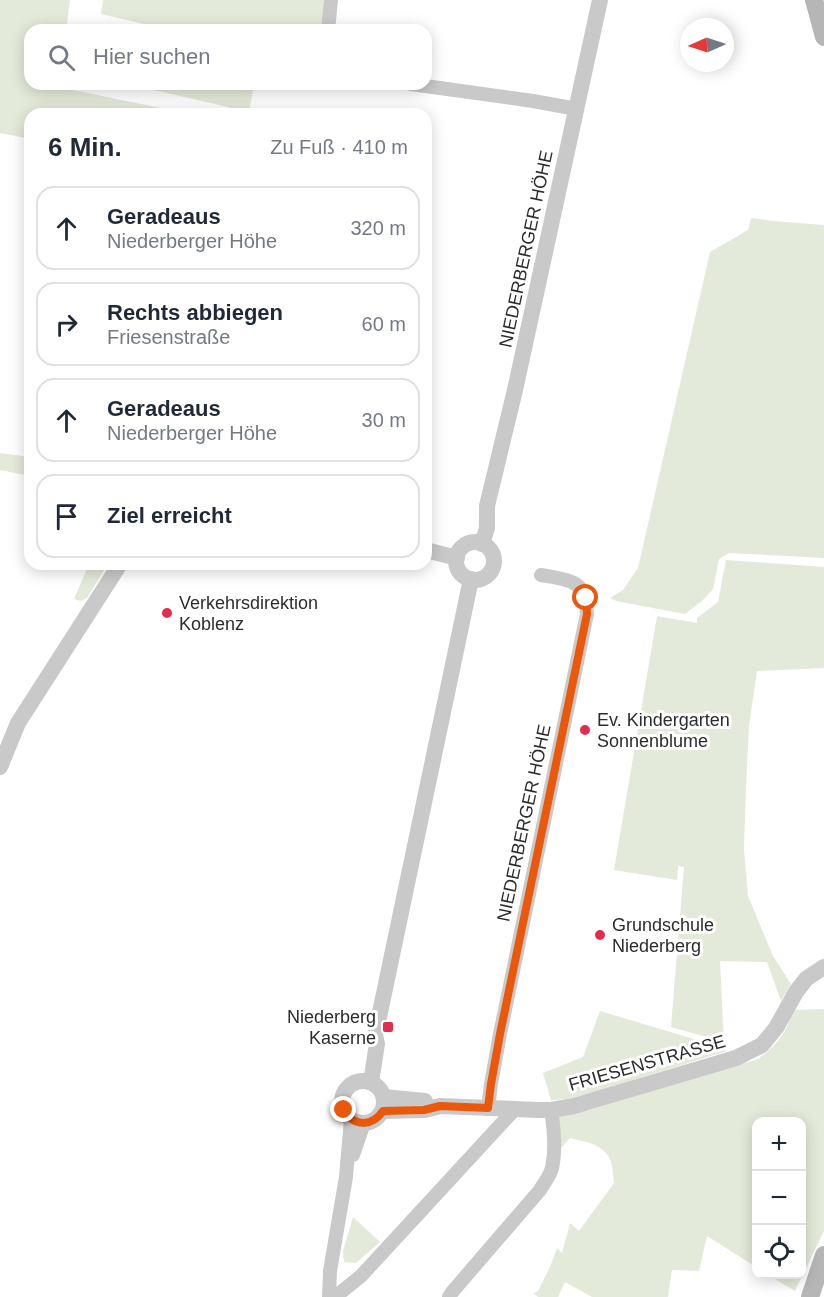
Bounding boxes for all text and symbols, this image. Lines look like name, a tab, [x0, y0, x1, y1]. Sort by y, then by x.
north arrow	[680, 18, 734, 72]
search box	[24, 24, 432, 90]
icon: search	[45, 41, 78, 74]
text: Hier suchen	[93, 44, 210, 69]
text: 6 Min.	[48, 132, 122, 162]
text: Zu Fuß · 410 m	[270, 136, 408, 158]
street label: NIEDERBERGER HÖHE	[495, 149, 557, 349]
text: Geradeaus	[107, 204, 221, 229]
icon: ahead	[50, 212, 83, 245]
text: 320 m	[350, 217, 406, 239]
text: Niederberger Höhe	[107, 230, 277, 252]
text: Rechts abbiegen	[107, 300, 283, 325]
icon: right	[50, 308, 83, 341]
text: 60 m	[362, 313, 406, 335]
text: Friesenstraße	[107, 326, 230, 348]
text: Geradeaus	[107, 396, 221, 421]
icon: ahead	[50, 404, 83, 437]
text: 30 m	[362, 409, 406, 431]
text: Niederberger Höhe	[107, 422, 277, 444]
icon: arrive	[50, 500, 83, 533]
text: Ziel erreicht	[107, 503, 232, 528]
route start	[572, 584, 598, 610]
place label: Verkehrsdirektion Koblenz	[179, 593, 318, 634]
marker: Verkehrsdirektion Koblenz	[160, 606, 174, 620]
place label: Ev. Kindergarten Sonnenblume	[597, 710, 730, 751]
street label: NIEDERBERGER HÖHE	[493, 723, 555, 923]
marker: Ev. Kindergarten Sonnenblume	[578, 723, 592, 737]
place label: Grundschule Niederberg	[612, 915, 714, 956]
marker: Grundschule Niederberg	[593, 928, 607, 942]
place label: Niederberg Kaserne	[287, 1007, 376, 1048]
marker: Niederberg Kaserne	[381, 1020, 395, 1034]
street label: FRIESENSTRASSE	[566, 1031, 728, 1095]
route end	[330, 1096, 356, 1122]
map controls	[752, 1117, 806, 1279]
button: +	[752, 1117, 806, 1171]
button: −	[752, 1171, 806, 1225]
button: locate	[752, 1225, 806, 1279]

